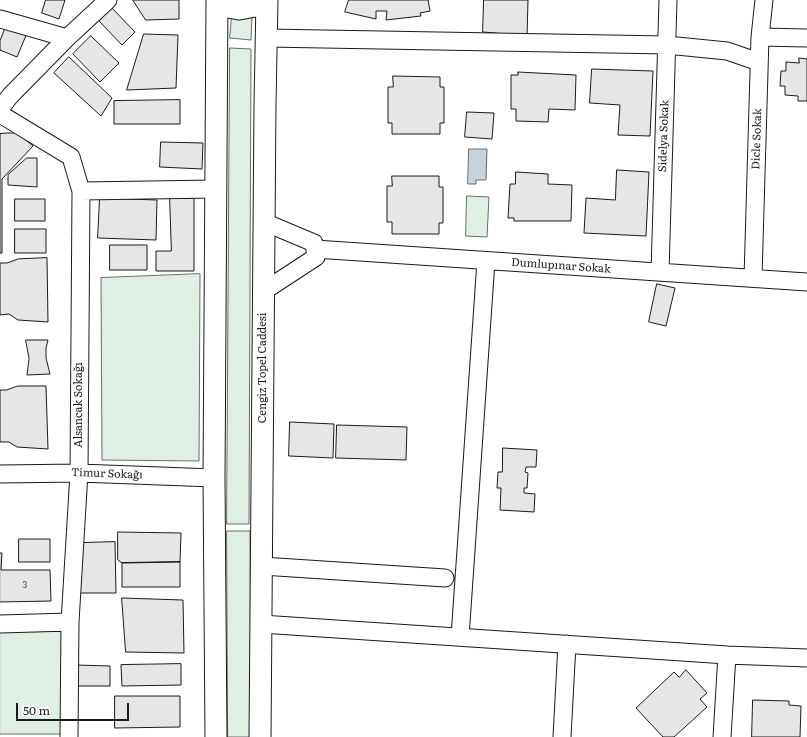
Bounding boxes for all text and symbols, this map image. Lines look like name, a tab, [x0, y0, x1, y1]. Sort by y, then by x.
street label: Sidelya Sokak	[656, 100, 672, 172]
street label: Dicle Sokak	[749, 108, 765, 170]
street label: Dumlupınar Sokak	[511, 256, 611, 276]
street label: Cengiz Topel Caddesi	[256, 313, 270, 423]
street label: Alsancak Sokağı	[72, 362, 86, 448]
street label: Timur Sokağı	[71, 466, 143, 482]
house number: 3	[23, 580, 27, 590]
scale bar	[18, 695, 131, 721]
text: 50 m	[23, 701, 50, 719]

